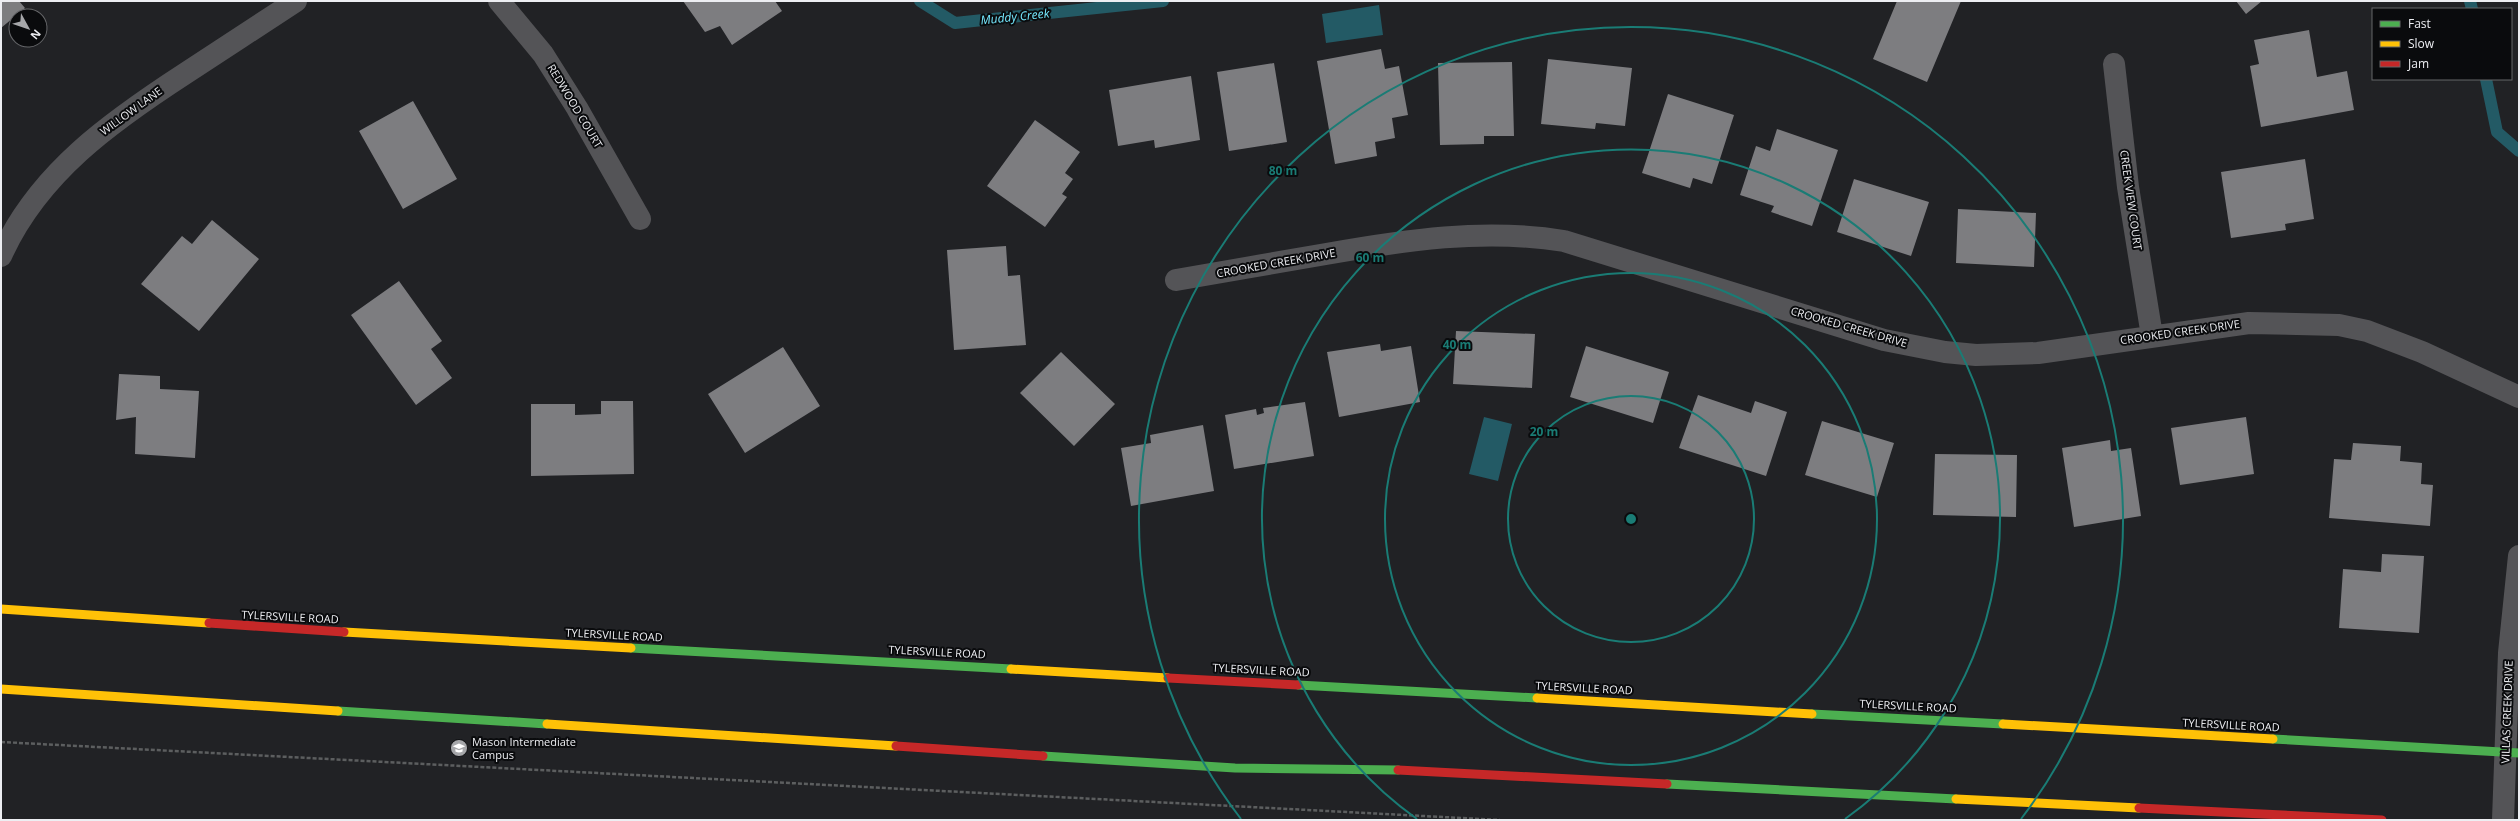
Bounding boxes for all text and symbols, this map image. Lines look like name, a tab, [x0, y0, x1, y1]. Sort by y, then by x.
water label: Muddy Creek	[980, 4, 1051, 29]
north arrow	[8, 8, 48, 48]
legend	[2372, 8, 2512, 80]
text: Fast	[2408, 15, 2431, 32]
text: N	[27, 26, 45, 43]
text: Slow	[2408, 35, 2435, 52]
text: Jam	[2407, 55, 2429, 72]
street label: REDWOOD COURT	[544, 61, 606, 150]
street label: WILLOW LANE	[97, 83, 165, 138]
street label: CREEK VIEW COURT	[2117, 149, 2146, 251]
text: 80 m	[1269, 162, 1297, 179]
street label: CROOKED CREEK DRIVE	[1215, 245, 1337, 280]
text: 60 m	[1356, 249, 1384, 266]
street label: CROOKED CREEK DRIVE	[1789, 303, 1909, 350]
street label: CROOKED CREEK DRIVE	[2119, 316, 2241, 347]
text: 40 m	[1443, 336, 1471, 353]
text: 20 m	[1530, 423, 1558, 440]
centre of rings	[1624, 512, 1638, 526]
street label: TYLERSVILLE ROAD	[241, 606, 339, 627]
street label: TYLERSVILLE ROAD	[565, 624, 663, 645]
street label: TYLERSVILLE ROAD	[888, 641, 986, 662]
street label: TYLERSVILLE ROAD	[1212, 659, 1310, 680]
street label: VILLAS CREEK DRIVE	[2497, 660, 2516, 764]
street label: TYLERSVILLE ROAD	[1535, 677, 1633, 698]
street label: TYLERSVILLE ROAD	[1859, 695, 1957, 716]
street label: TYLERSVILLE ROAD	[2182, 714, 2280, 735]
place label: Mason Intermediate Campus	[472, 734, 576, 762]
school or university icon: Mason Intermediate Campus	[449, 738, 469, 758]

